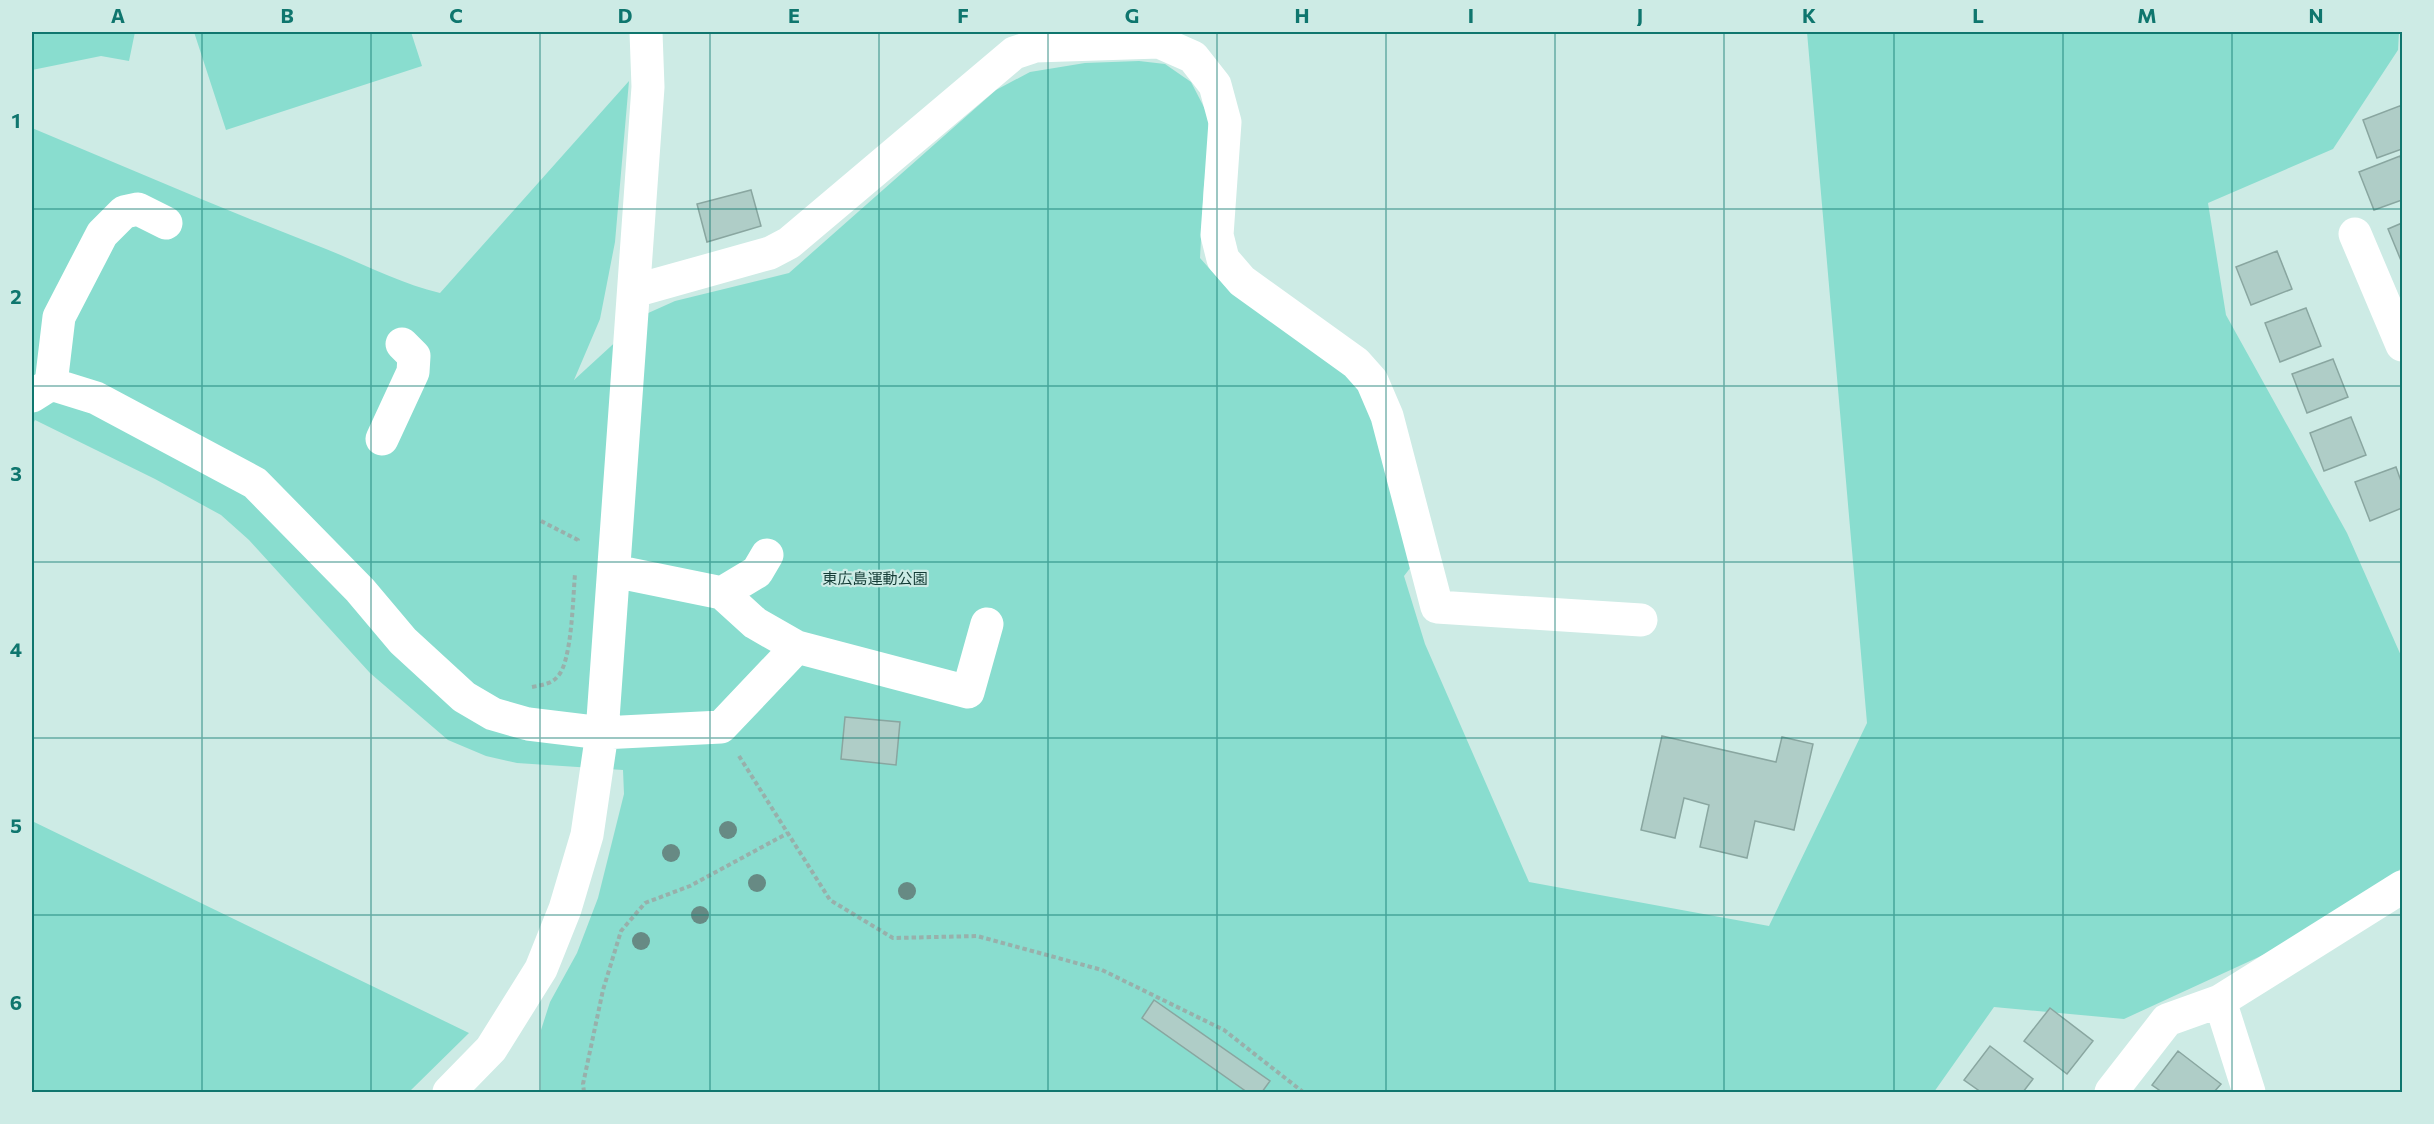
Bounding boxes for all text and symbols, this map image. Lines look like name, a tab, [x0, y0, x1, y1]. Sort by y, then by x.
text: A	[111, 3, 125, 27]
text: B	[280, 3, 294, 27]
text: C	[449, 3, 463, 27]
text: D	[618, 3, 632, 27]
text: E	[788, 3, 800, 27]
text: F	[957, 3, 969, 27]
text: G	[1125, 3, 1139, 27]
text: H	[1295, 3, 1310, 27]
text: I	[1468, 3, 1474, 27]
text: J	[1637, 3, 1643, 27]
text: K	[1802, 3, 1816, 27]
text: L	[1972, 3, 1984, 27]
text: M	[2137, 3, 2157, 27]
text: N	[2309, 3, 2324, 27]
text: 1	[11, 108, 21, 132]
text: 2	[10, 284, 22, 308]
text: 3	[10, 461, 22, 485]
park label: 東広島運動公園	[822, 569, 928, 587]
text: 4	[10, 637, 22, 661]
text: 5	[10, 813, 22, 837]
text: 6	[10, 990, 22, 1014]

